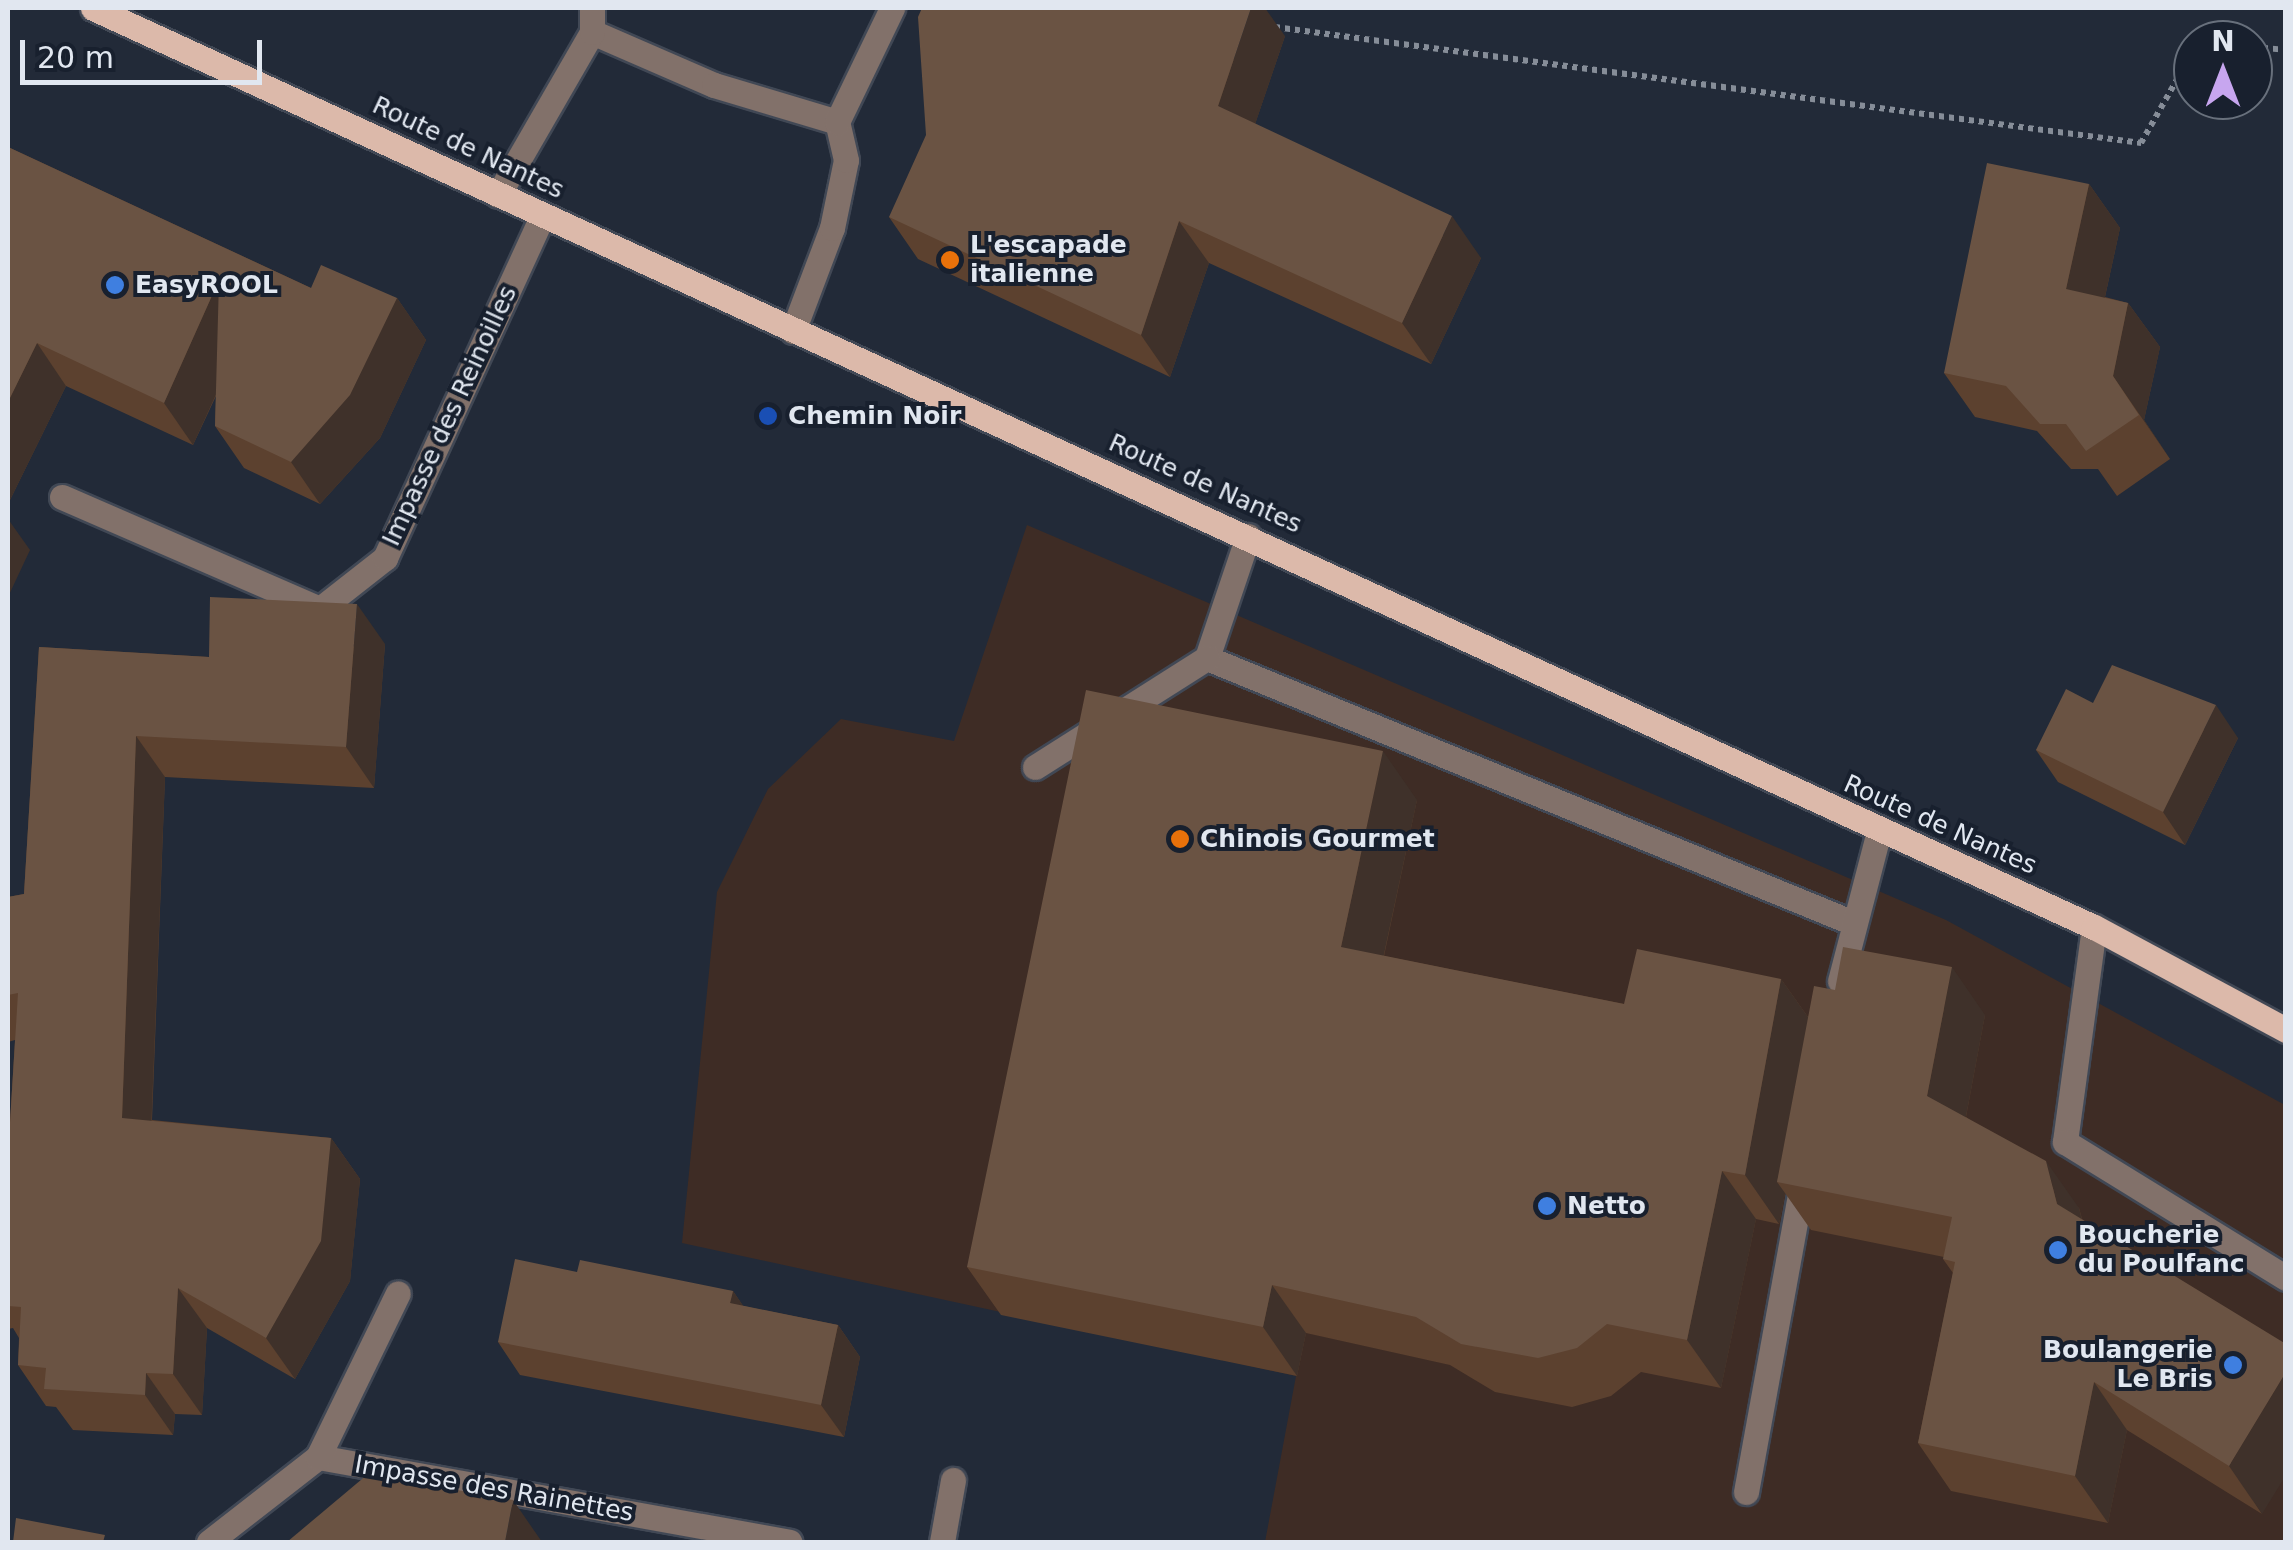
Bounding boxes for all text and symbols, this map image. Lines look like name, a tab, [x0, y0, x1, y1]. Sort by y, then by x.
scale bar	[25, 20, 268, 82]
north arrow	[2173, 20, 2273, 120]
text: N	[2211, 25, 2235, 58]
text: 20 m	[37, 40, 114, 75]
street label: Route de Nantes	[368, 90, 568, 206]
place label: L'escapade italienne	[970, 231, 1127, 290]
marker: L'escapade italienne	[939, 249, 961, 271]
place label: EasyROOL	[135, 270, 278, 300]
marker: EasyROOL	[104, 274, 126, 296]
street label: Impasse des Reinoilles	[377, 281, 523, 551]
place label: Chemin Noir	[788, 401, 961, 431]
marker: Chemin Noir	[757, 405, 779, 427]
street label: Route de Nantes	[1104, 428, 1306, 540]
street label: Route de Nantes	[1839, 769, 2041, 881]
place label: Chinois Gourmet	[1200, 824, 1435, 854]
marker: Chinois Gourmet	[1169, 828, 1191, 850]
place label: Netto	[1567, 1191, 1646, 1221]
marker: Netto	[1536, 1195, 1558, 1217]
place label: Boucherie du Poulfanc	[2078, 1221, 2245, 1280]
marker: Boucherie du Poulfanc	[2047, 1239, 2069, 1261]
place label: Boulangerie Le Bris	[2043, 1336, 2213, 1395]
marker: Boulangerie Le Bris	[2222, 1354, 2244, 1376]
street label: Impasse des Rainettes	[352, 1450, 636, 1528]

